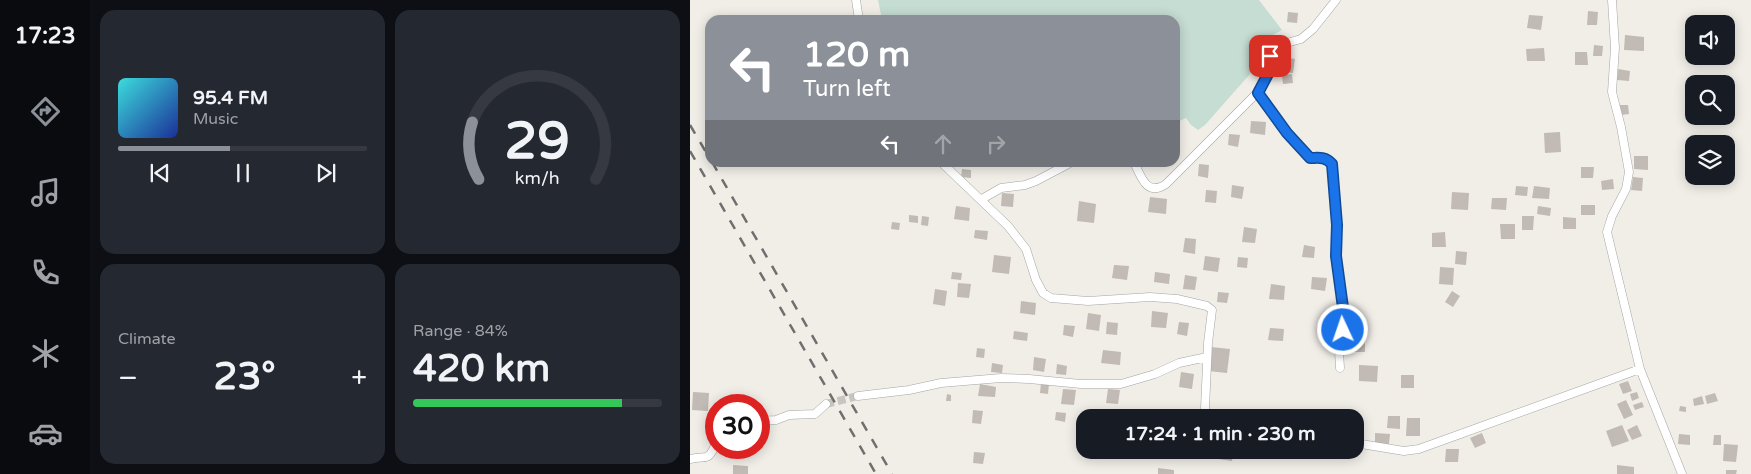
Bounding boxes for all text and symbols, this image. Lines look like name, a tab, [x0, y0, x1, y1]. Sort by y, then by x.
map controls	[1685, 15, 1735, 185]
button: sound	[1685, 15, 1735, 65]
text: 17:23	[15, 23, 75, 49]
text: 120 m	[803, 34, 910, 76]
icon: left	[720, 35, 785, 100]
pin	[1249, 35, 1291, 77]
icon: arrive	[1256, 42, 1284, 70]
button: search	[1685, 75, 1735, 125]
text: Turn left	[803, 76, 891, 102]
text: 95.4 FM	[193, 87, 268, 109]
icon: directions	[28, 94, 63, 129]
text: Music	[193, 109, 238, 129]
text: 29	[505, 110, 570, 173]
icon: left	[876, 130, 904, 158]
icon: ahead	[929, 130, 957, 158]
icon: right	[982, 130, 1010, 158]
button: layers	[1685, 135, 1735, 185]
icon: previous	[146, 159, 174, 187]
icon: pause	[229, 159, 257, 187]
icon: next	[312, 159, 340, 187]
text: km/h	[515, 168, 560, 189]
icon: music	[28, 175, 63, 210]
icon: phone	[28, 255, 63, 290]
position arrow	[1316, 303, 1368, 355]
text: Range · 84%	[413, 321, 508, 341]
text: Climate	[118, 329, 176, 349]
icon: climate	[28, 336, 63, 371]
text: 420 km	[413, 346, 550, 392]
text: 23°	[214, 354, 276, 400]
text: −	[118, 361, 138, 395]
text: +	[351, 361, 367, 395]
speed limit sign: 30	[705, 394, 770, 459]
icon: car	[28, 416, 63, 451]
text: 17:24 · 1 min · 230 m	[1124, 423, 1316, 445]

